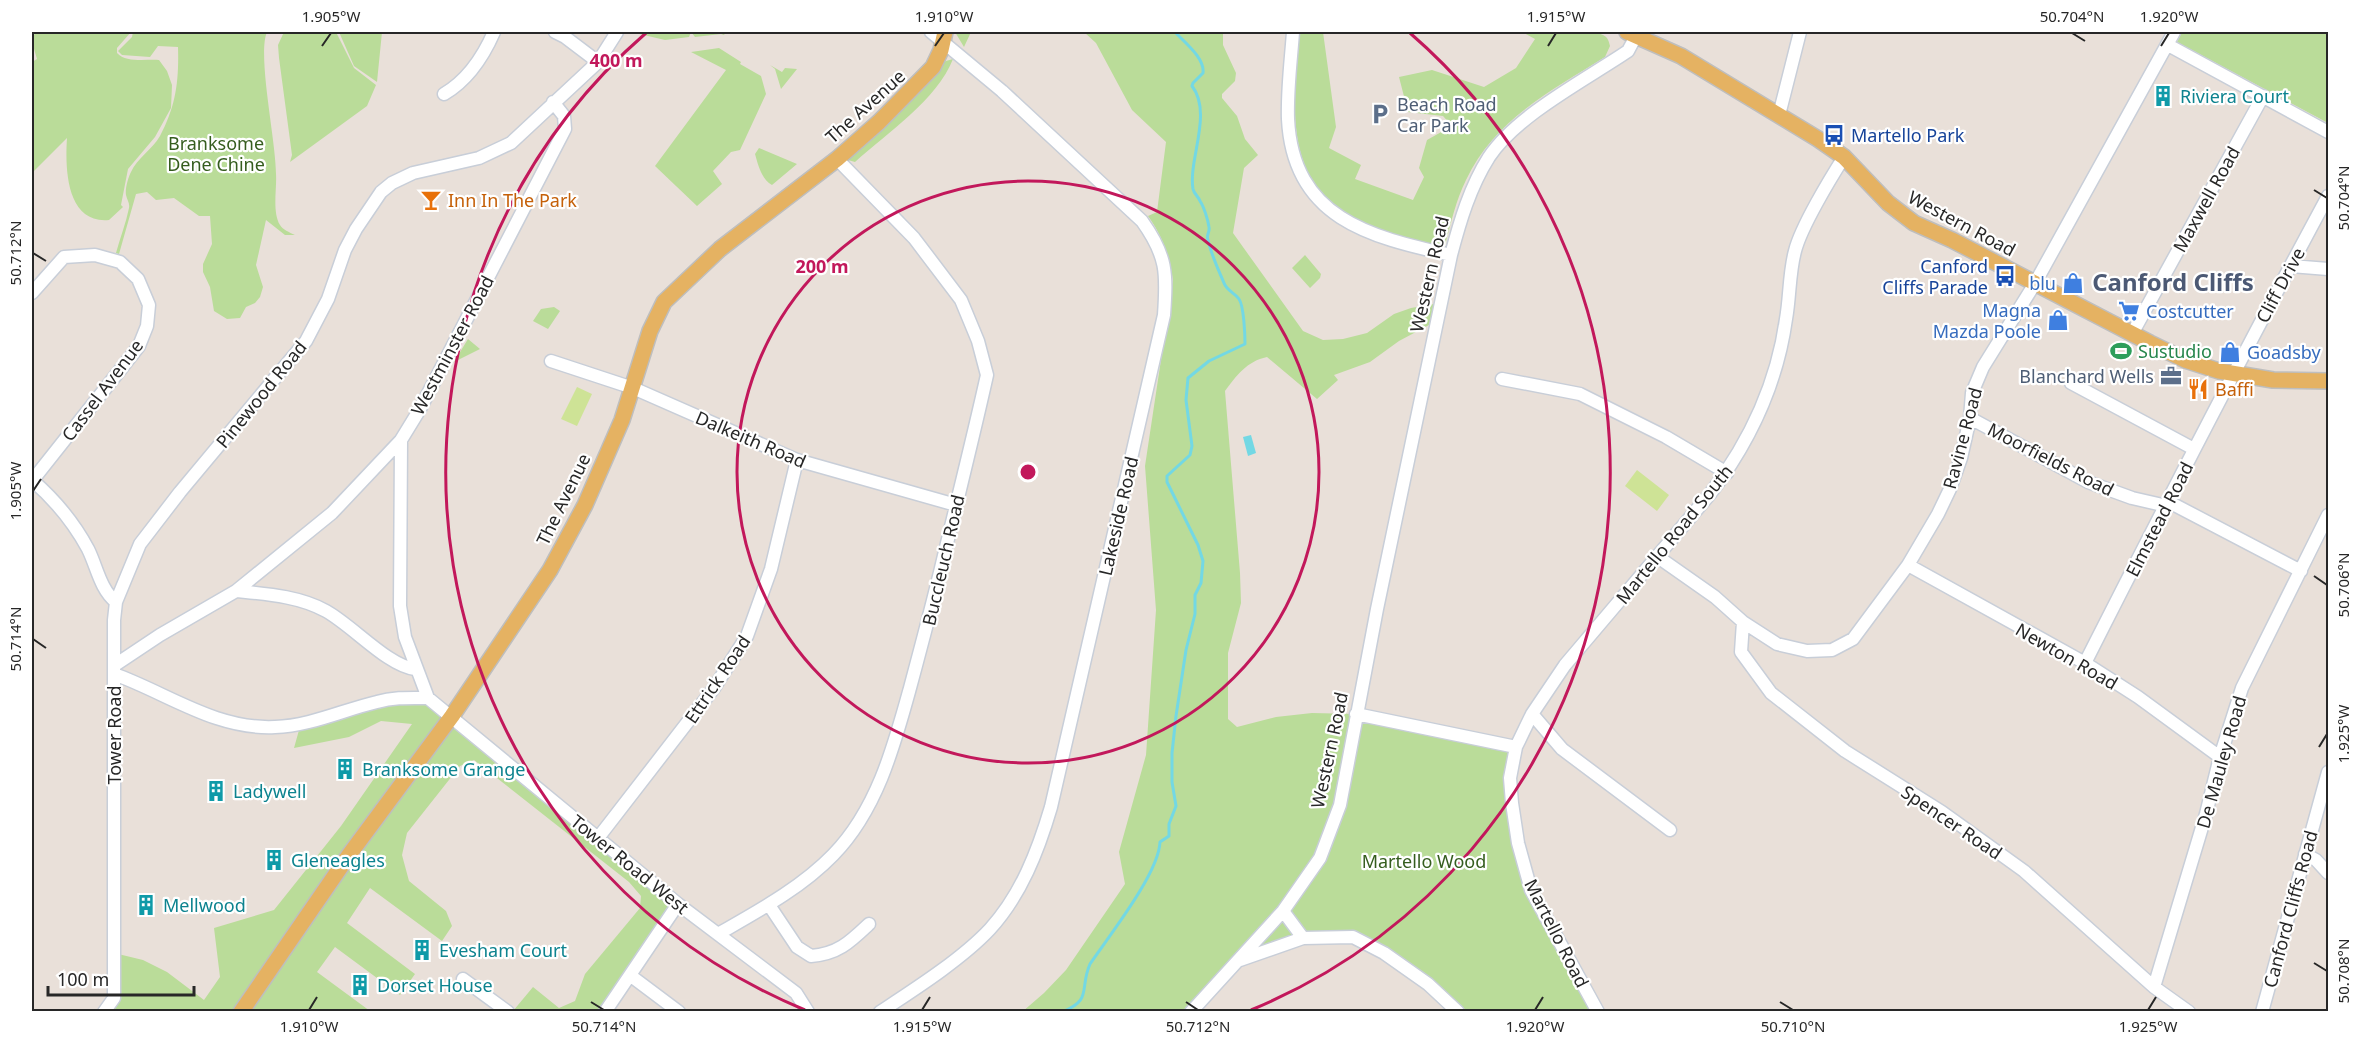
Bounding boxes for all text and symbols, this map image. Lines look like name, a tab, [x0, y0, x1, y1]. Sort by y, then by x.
text: 1.905°W	[302, 6, 360, 26]
text: 1.910°W	[915, 6, 973, 26]
text: 1.915°W	[1527, 6, 1585, 26]
text: 50.704°N	[2040, 6, 2104, 26]
text: 1.920°W	[2140, 6, 2198, 26]
text: 400 m	[589, 48, 643, 72]
street label: The Avenue	[820, 64, 910, 148]
building icon: Riviera Court	[2151, 84, 2175, 108]
place label: Riviera Court	[2180, 84, 2289, 108]
place label: Beach Road Car Park	[1397, 92, 1497, 137]
parking icon: Beach Road Car Park	[1368, 102, 1392, 126]
bus stop icon: Martello Park	[1822, 123, 1846, 147]
place label: Martello Park	[1851, 123, 1965, 147]
park label: Branksome Dene Chine	[167, 131, 265, 176]
street label: Maxwell Road	[2167, 142, 2245, 256]
text: 50.704°N	[2333, 166, 2353, 230]
street label: Western Road	[1904, 185, 2020, 261]
bar icon: Inn In The Park	[419, 188, 443, 212]
place label: Inn In The Park	[448, 188, 577, 212]
street label: Western Road	[1404, 214, 1454, 334]
text: 50.712°N	[5, 221, 25, 285]
street label: Cliff Drive	[2250, 243, 2310, 327]
text: 200 m	[795, 254, 849, 278]
place label: Canford Cliffs Parade	[1882, 254, 1988, 299]
bus stop icon: Canford Cliffs Parade	[1993, 264, 2017, 288]
district label: Canford Cliffs	[2092, 265, 2254, 298]
street label: Westminster Road	[405, 271, 499, 419]
place label: blu	[2029, 271, 2056, 295]
shop icon: blu	[2061, 271, 2085, 295]
place label: Magna Mazda Poole	[1933, 298, 2041, 343]
supermarket icon: Costcutter	[2117, 299, 2141, 323]
place label: Costcutter	[2146, 299, 2234, 323]
shop icon: Magna Mazda Poole	[2046, 308, 2070, 332]
street label: Cassel Avenue	[56, 334, 148, 446]
street label: Pinewood Road	[210, 335, 312, 453]
sports icon: Sustudio	[2109, 339, 2133, 363]
place label: Sustudio	[2138, 339, 2212, 363]
shop icon: Goadsby	[2218, 340, 2242, 364]
place label: Goadsby	[2247, 340, 2321, 364]
place label: Blanchard Wells	[2019, 364, 2154, 388]
office icon: Blanchard Wells	[2159, 364, 2183, 388]
restaurant icon: Baffi	[2186, 377, 2210, 401]
place label: Baffi	[2215, 377, 2254, 401]
street label: Ravine Road	[1937, 385, 1987, 491]
street label: Dalkeith Road	[692, 405, 810, 473]
street label: Moorfields Road	[1984, 417, 2118, 501]
street label: The Avenue	[530, 449, 596, 549]
street label: Lakeside Road	[1093, 454, 1143, 578]
street label: Elmstead Road	[2120, 457, 2198, 581]
street label: Martello Road South	[1610, 459, 1738, 609]
text: 1.905°W	[5, 462, 25, 520]
centre of rings	[1018, 462, 1038, 482]
street label: Buccleuch Road	[916, 492, 970, 628]
text: 50.706°N	[2333, 553, 2353, 617]
text: 50.714°N	[5, 607, 25, 671]
street label: Newton Road	[2012, 617, 2122, 695]
street label: Ettrick Road	[679, 630, 755, 728]
street label: Tower Road	[102, 686, 126, 784]
street label: Western Road	[1305, 690, 1353, 810]
street label: De Mauley Road	[2191, 693, 2251, 831]
text: 1.925°W	[2333, 705, 2353, 763]
building icon: Branksome Grange	[333, 757, 357, 781]
place label: Branksome Grange	[362, 757, 525, 781]
building icon: Ladywell	[204, 779, 228, 803]
place label: Ladywell	[233, 779, 306, 803]
street label: Spencer Road	[1897, 780, 2007, 864]
street label: Tower Road West	[566, 809, 694, 919]
street label: Canford Cliffs Road	[2257, 828, 2323, 990]
building icon: Gleneagles	[262, 848, 286, 872]
place label: Gleneagles	[291, 848, 385, 872]
park label: Martello Wood	[1362, 849, 1486, 873]
street label: Martello Road	[1519, 875, 1595, 991]
building icon: Mellwood	[134, 893, 158, 917]
place label: Mellwood	[163, 893, 246, 917]
building icon: Evesham Court	[410, 938, 434, 962]
place label: Evesham Court	[439, 938, 567, 962]
text: 50.708°N	[2333, 939, 2353, 1003]
scale bar	[48, 959, 194, 997]
text: 100 m	[57, 967, 109, 991]
building icon: Dorset House	[348, 973, 372, 997]
place label: Dorset House	[377, 973, 493, 997]
text: 1.910°W	[280, 1016, 338, 1036]
text: 50.714°N	[572, 1016, 636, 1036]
text: 1.915°W	[893, 1016, 951, 1036]
text: 50.712°N	[1166, 1016, 1230, 1036]
text: 1.920°W	[1506, 1016, 1564, 1036]
text: 50.710°N	[1761, 1016, 1825, 1036]
text: 1.925°W	[2119, 1016, 2177, 1036]

